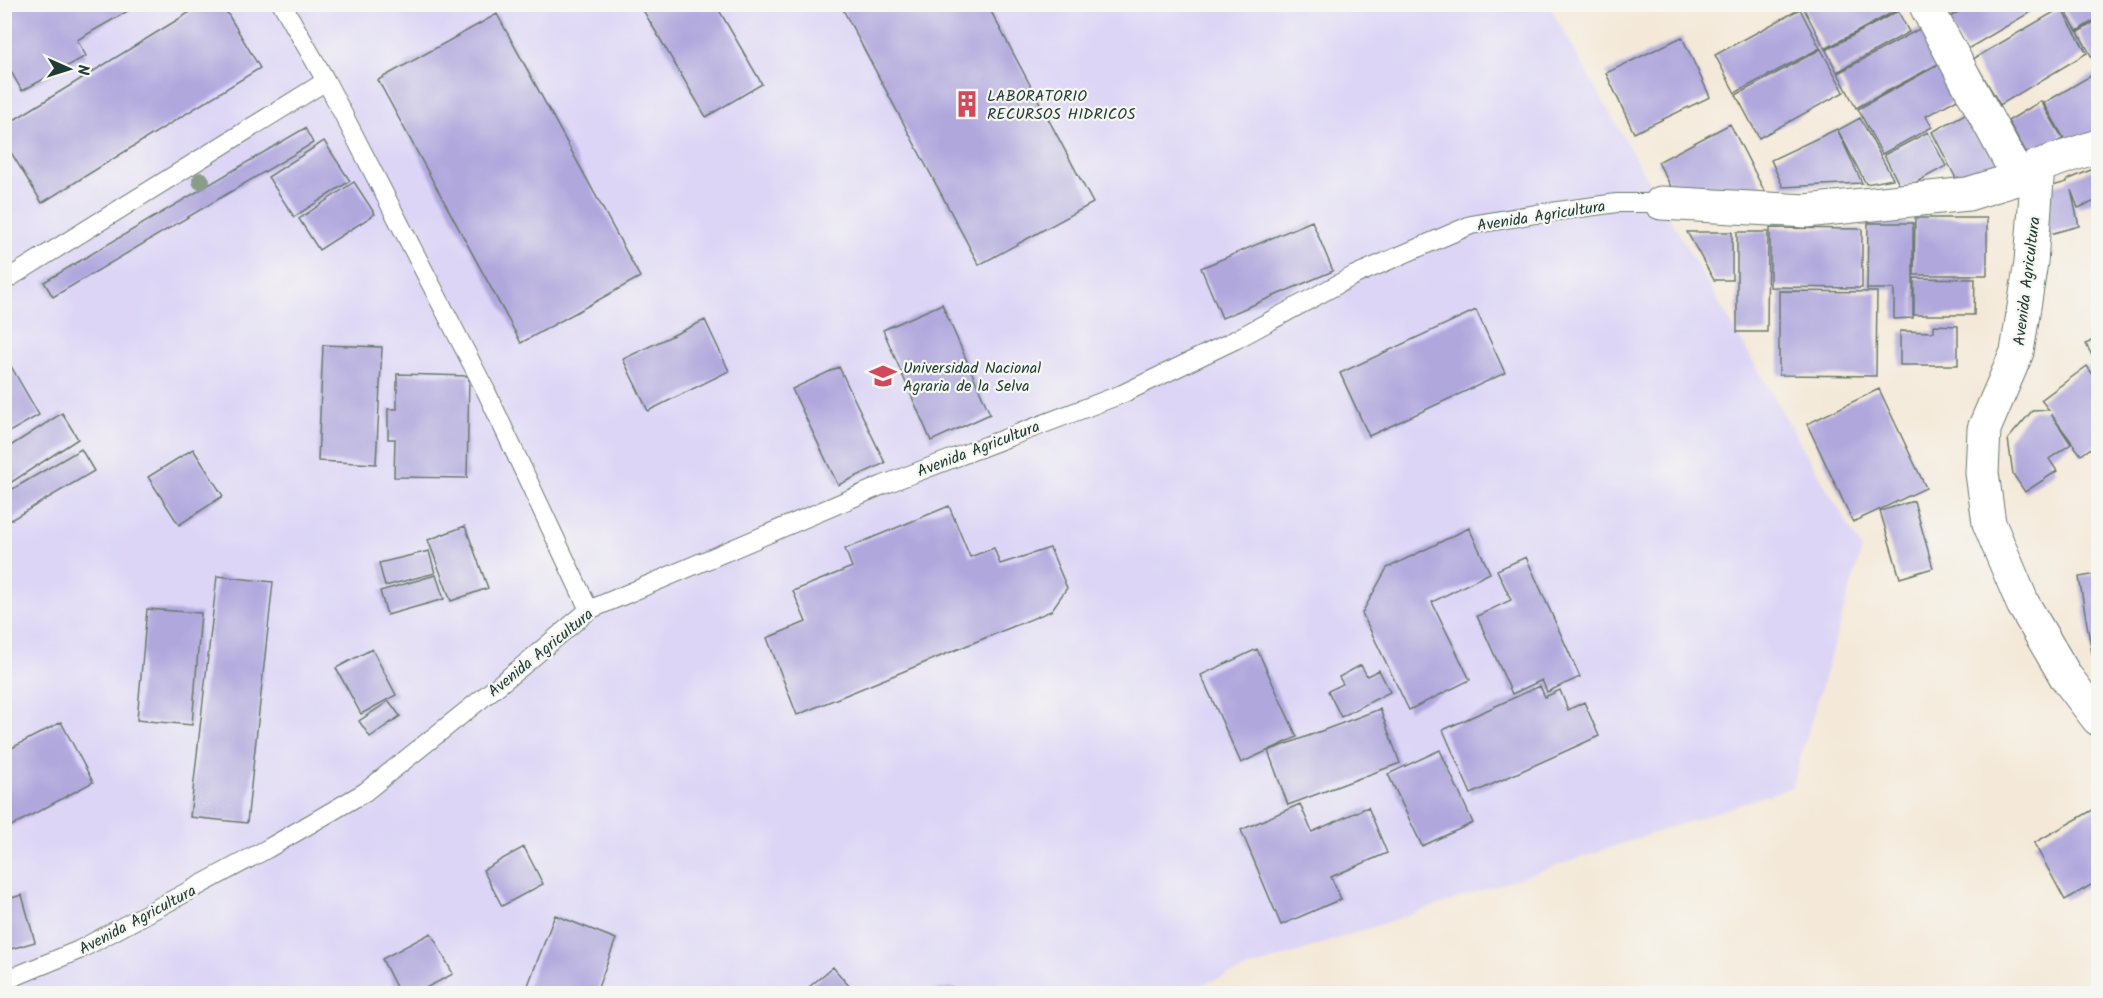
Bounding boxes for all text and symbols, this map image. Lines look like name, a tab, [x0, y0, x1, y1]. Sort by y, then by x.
north arrow	[39, 39, 99, 99]
text: N	[70, 64, 95, 75]
place label: LABORATORIO RECURSOS HIDRICOS	[987, 84, 1136, 127]
building icon: LABORATORIO RECURSOS HIDRICOS	[952, 89, 982, 119]
street label: Avenida Agricultura	[1475, 194, 1607, 239]
street label: Avenida Agricultura	[2007, 215, 2048, 347]
place label: Universidad Nacional Agraria de la Selva	[903, 356, 1041, 399]
school or university icon: Universidad Nacional Agraria de la Selva	[868, 361, 898, 391]
street label: Avenida Agricultura	[913, 414, 1044, 484]
street label: Avenida Agricultura	[483, 603, 599, 704]
street label: Avenida Agricultura	[75, 879, 201, 962]

